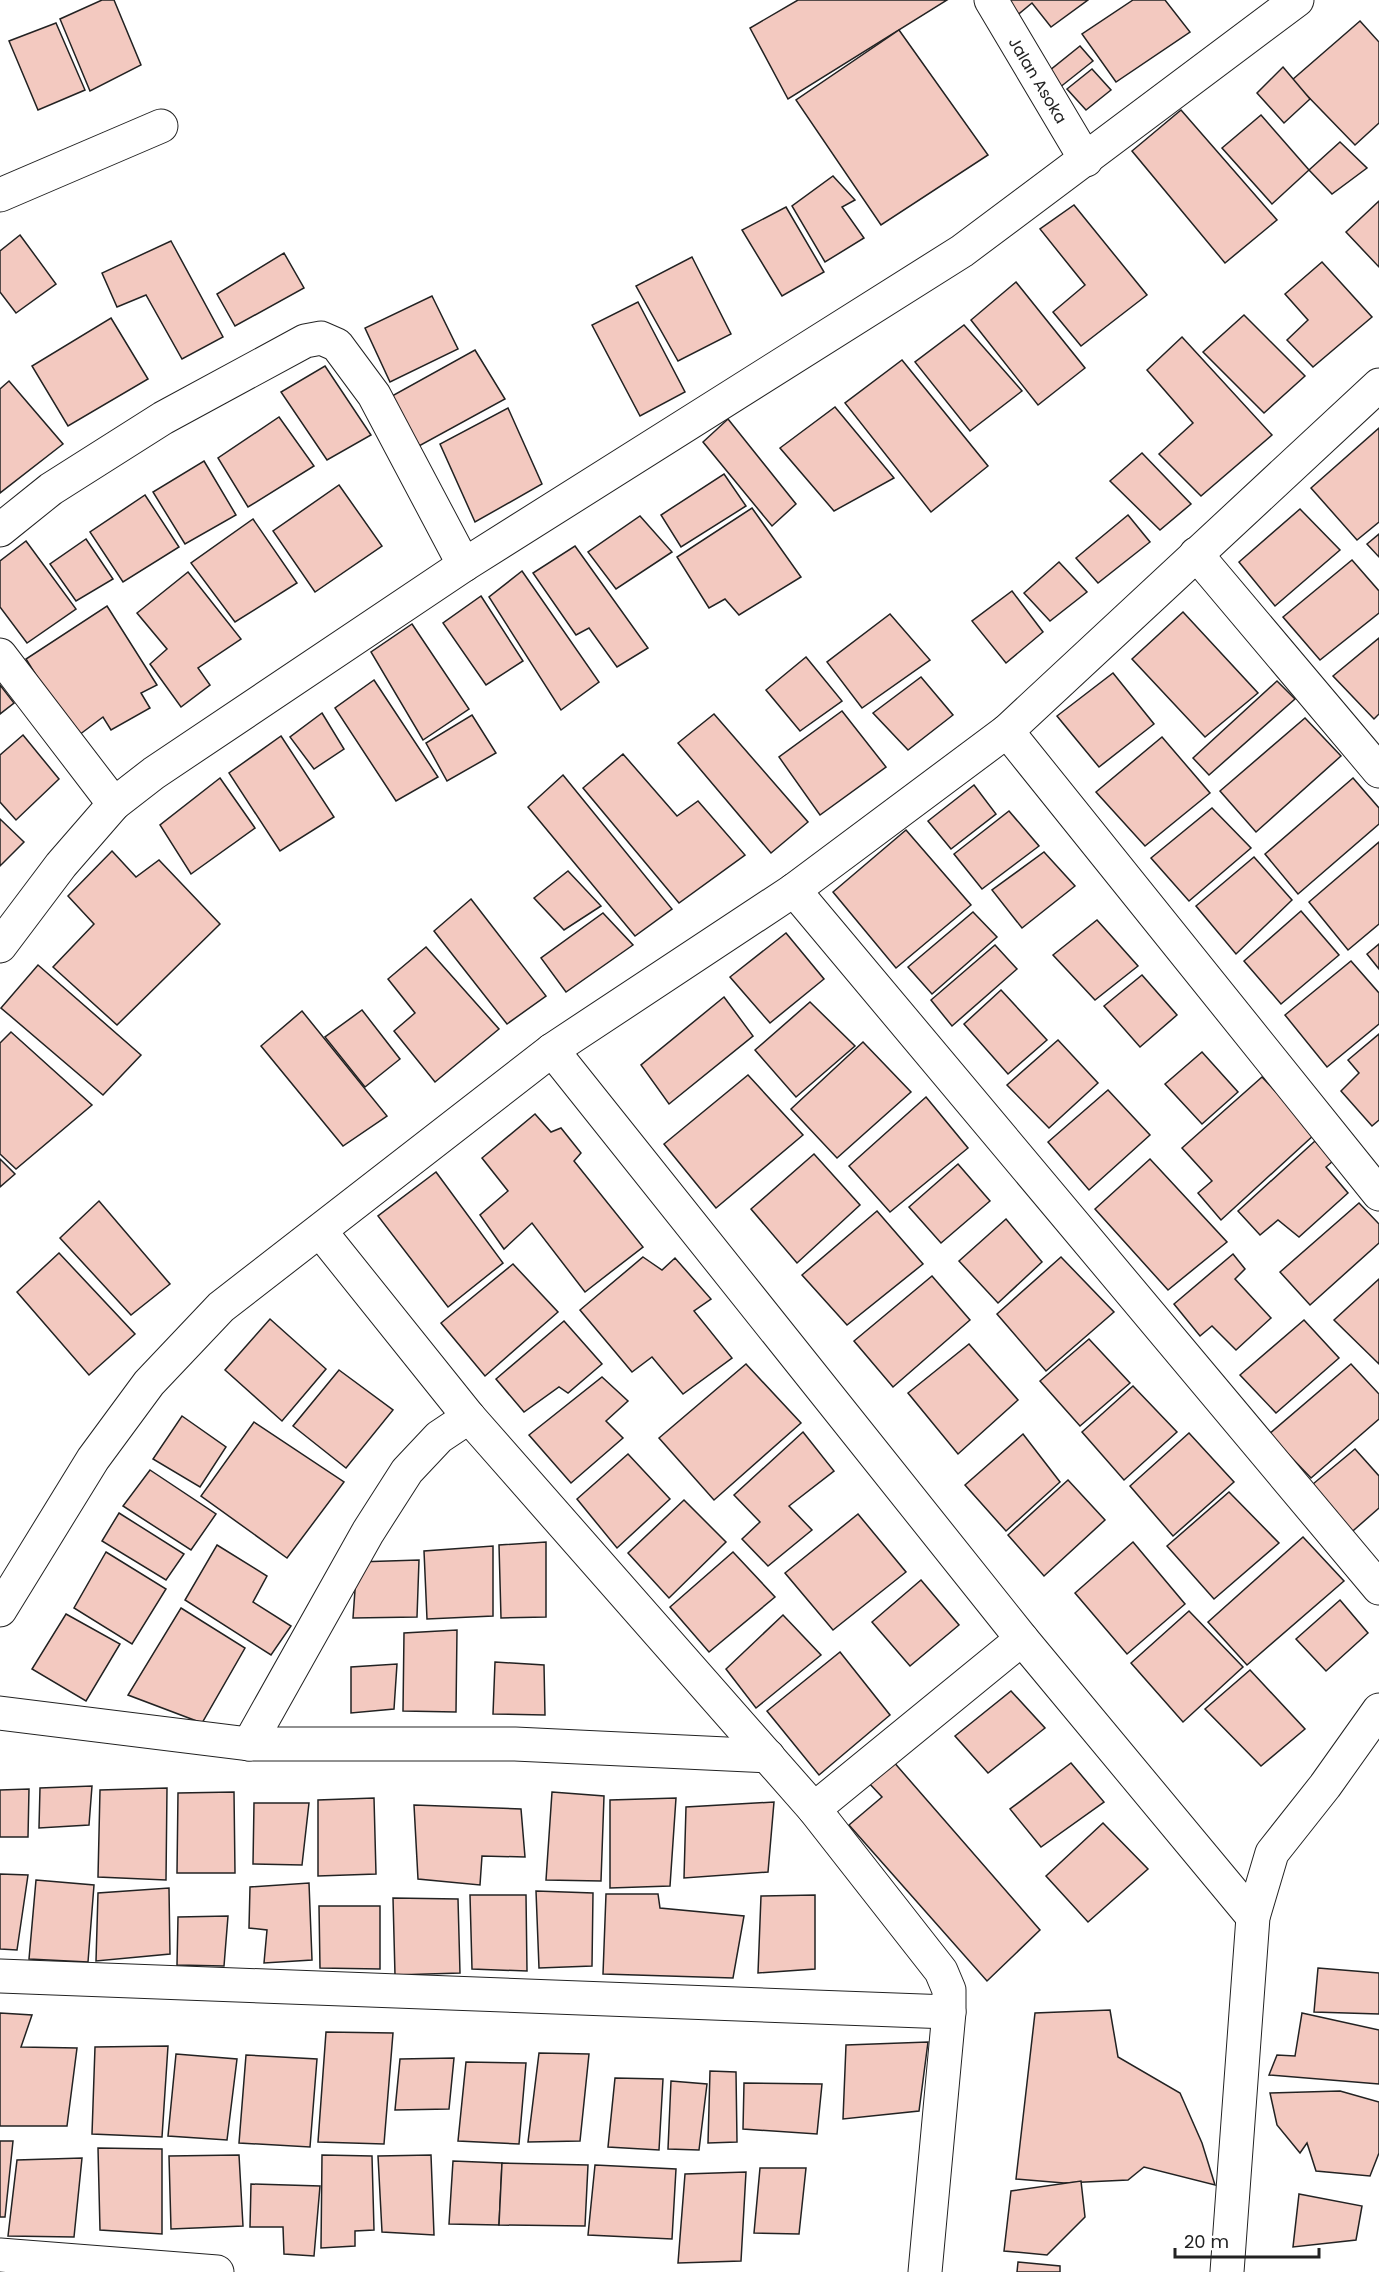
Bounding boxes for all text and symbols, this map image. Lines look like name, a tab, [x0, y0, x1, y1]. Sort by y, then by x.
street label: Jalan Asoka	[1003, 33, 1072, 128]
scale bar	[1175, 2221, 1319, 2259]
text: 20 m	[1184, 2229, 1229, 2254]

